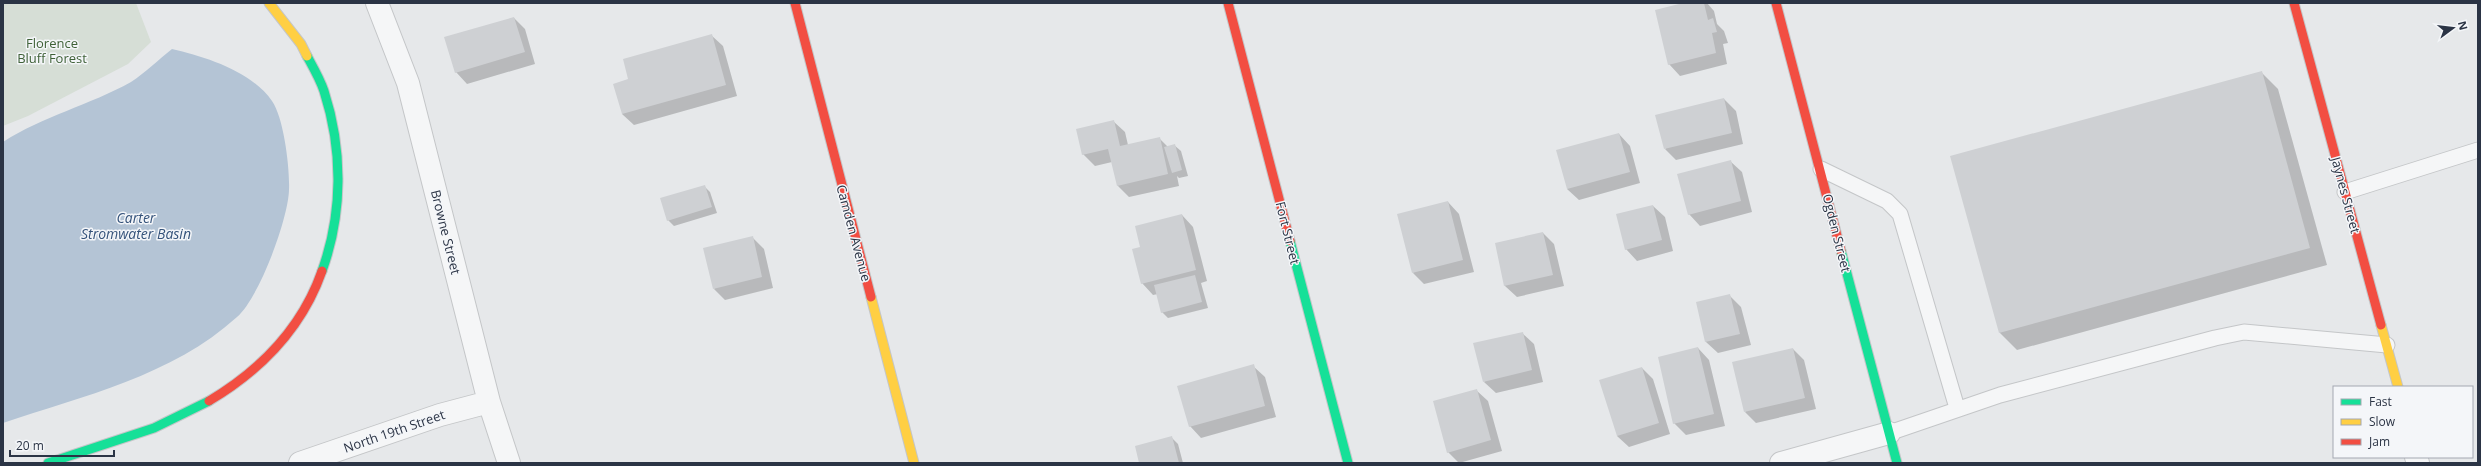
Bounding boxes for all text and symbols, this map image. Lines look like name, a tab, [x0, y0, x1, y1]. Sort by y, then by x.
north arrow	[2433, 8, 2473, 48]
text: N	[2455, 19, 2472, 32]
park label: Florence Bluff Forest	[17, 34, 87, 67]
street label: Jaynes Street	[2327, 153, 2365, 236]
street label: Camden Avenue	[832, 183, 876, 283]
street label: Browne Street	[427, 188, 465, 277]
street label: Ogden Street	[1819, 192, 1856, 274]
street label: Fort Street	[1272, 200, 1305, 267]
water label: Carter Stromwater Basin	[81, 208, 191, 243]
legend	[2333, 386, 2473, 458]
text: Fast	[2369, 393, 2392, 410]
street label: North 19th Street	[341, 405, 447, 457]
text: Slow	[2369, 413, 2396, 430]
scale bar	[10, 432, 114, 458]
text: Jam	[2368, 433, 2390, 450]
text: 20 m	[16, 437, 44, 454]

